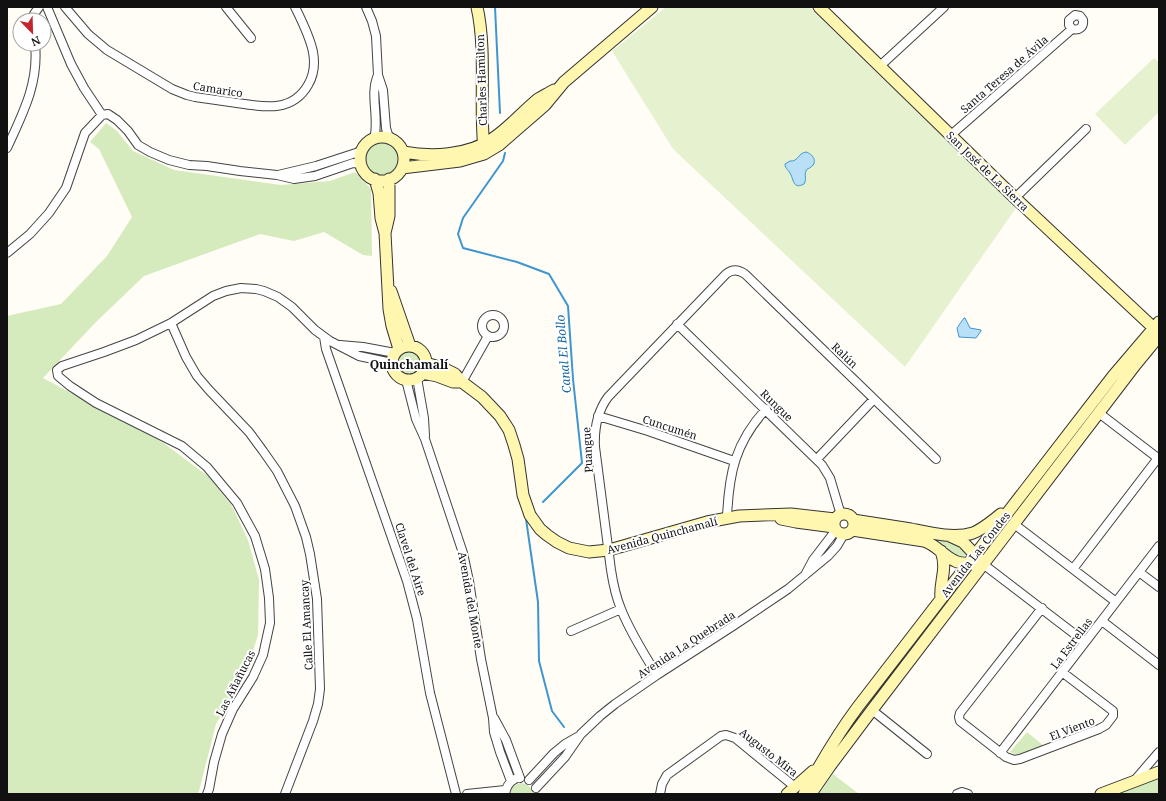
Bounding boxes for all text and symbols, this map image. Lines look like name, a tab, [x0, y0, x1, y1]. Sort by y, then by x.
north arrow	[12, 12, 52, 52]
street label: Santa Teresa de Ávila	[957, 32, 1051, 116]
text: N	[29, 33, 43, 50]
street label: Charles Hamilton	[472, 34, 490, 126]
street label: Camarico	[192, 78, 244, 100]
street label: San José de La Sierra	[943, 128, 1033, 214]
water label: Canal El Bollo	[551, 314, 575, 394]
street label: Ralún	[829, 339, 861, 371]
district label: Quinchamalí	[370, 356, 449, 373]
street label: Rungue	[757, 386, 797, 424]
street label: Cuncumén	[641, 411, 699, 443]
street label: Puangue	[578, 427, 596, 473]
street label: Avenida Las Condes	[937, 508, 1013, 600]
street label: Avenida Quinchamalí	[605, 513, 719, 557]
street label: Clavel del Aire	[392, 520, 430, 598]
street label: Avenida del Monte	[455, 550, 487, 650]
street label: Calle El Amancay	[296, 579, 316, 671]
street label: Avenida La Quebrada	[634, 607, 738, 681]
street label: La Estrellas	[1047, 614, 1095, 672]
street label: Las Añañucas	[212, 647, 258, 719]
street label: El Viento	[1047, 713, 1097, 743]
street label: Augusto Mira	[737, 724, 801, 780]

